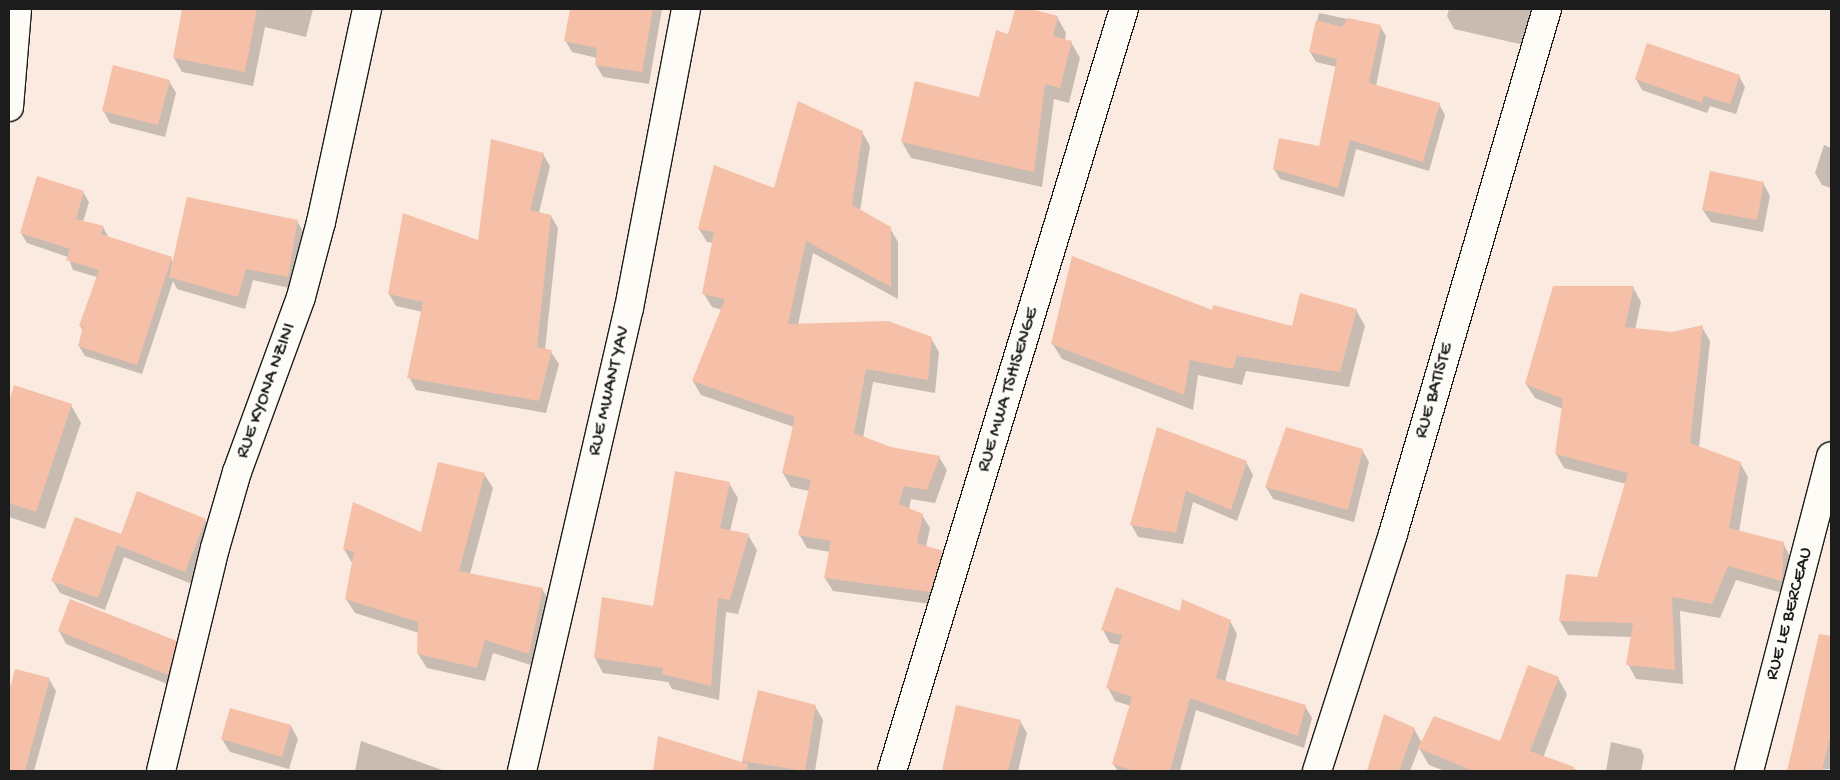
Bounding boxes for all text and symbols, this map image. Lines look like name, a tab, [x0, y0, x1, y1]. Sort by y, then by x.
street label: RUE MWA TSHISENGE	[973, 305, 1045, 475]
street label: RUE KYONA NZINI	[232, 320, 302, 462]
street label: RUE MWANT YAV	[584, 324, 636, 458]
street label: RUE BATISTE	[1411, 341, 1459, 441]
street label: RUE LE BERCEAU	[1761, 545, 1819, 683]

